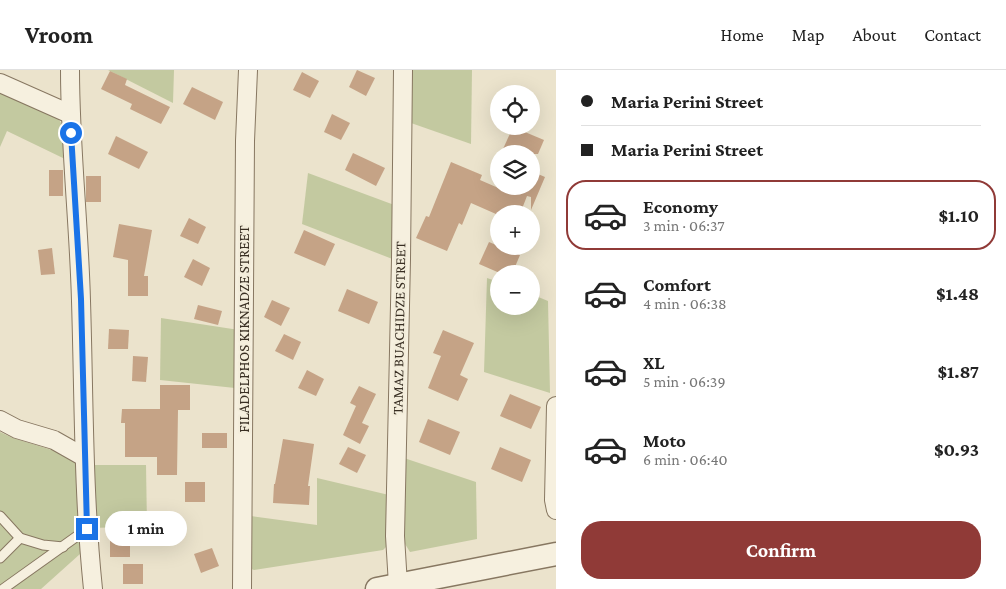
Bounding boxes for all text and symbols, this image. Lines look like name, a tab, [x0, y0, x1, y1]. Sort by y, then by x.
text: Vroom	[25, 21, 93, 48]
text: Home	[721, 25, 764, 45]
text: Map	[792, 25, 824, 45]
text: About	[852, 25, 896, 45]
text: Contact	[924, 25, 981, 45]
map controls	[490, 85, 540, 315]
button: locate	[490, 85, 540, 135]
text: Maria Perini Street	[611, 91, 763, 112]
route start	[60, 122, 82, 144]
text: Maria Perini Street	[611, 139, 763, 160]
button: layers	[490, 145, 540, 195]
icon: car	[583, 193, 628, 238]
text: Economy	[643, 196, 718, 217]
button: +	[490, 205, 540, 255]
text: $1.10	[938, 205, 979, 226]
text: 3 min · 06:37	[643, 217, 725, 234]
street label: FILADELPHOS KIKNADZE STREET	[236, 225, 252, 433]
street label: TAMAZ BUACHIDZE STREET	[389, 241, 409, 415]
button: −	[490, 265, 540, 315]
icon: car	[583, 271, 628, 316]
text: Comfort	[643, 274, 711, 295]
text: $1.48	[936, 283, 979, 304]
text: 4 min · 06:38	[643, 295, 727, 312]
icon: car	[583, 349, 628, 394]
text: XL	[643, 352, 665, 373]
text: $1.87	[938, 361, 979, 382]
text: 5 min · 06:39	[643, 373, 726, 390]
icon: car	[583, 427, 628, 472]
text: Moto	[643, 430, 686, 451]
text: $0.93	[934, 439, 979, 460]
text: 6 min · 06:40	[643, 451, 728, 468]
callout: 1 min	[104, 512, 187, 546]
route end	[76, 518, 98, 540]
text: 1 min	[128, 520, 164, 537]
button: Confirm	[581, 521, 981, 579]

